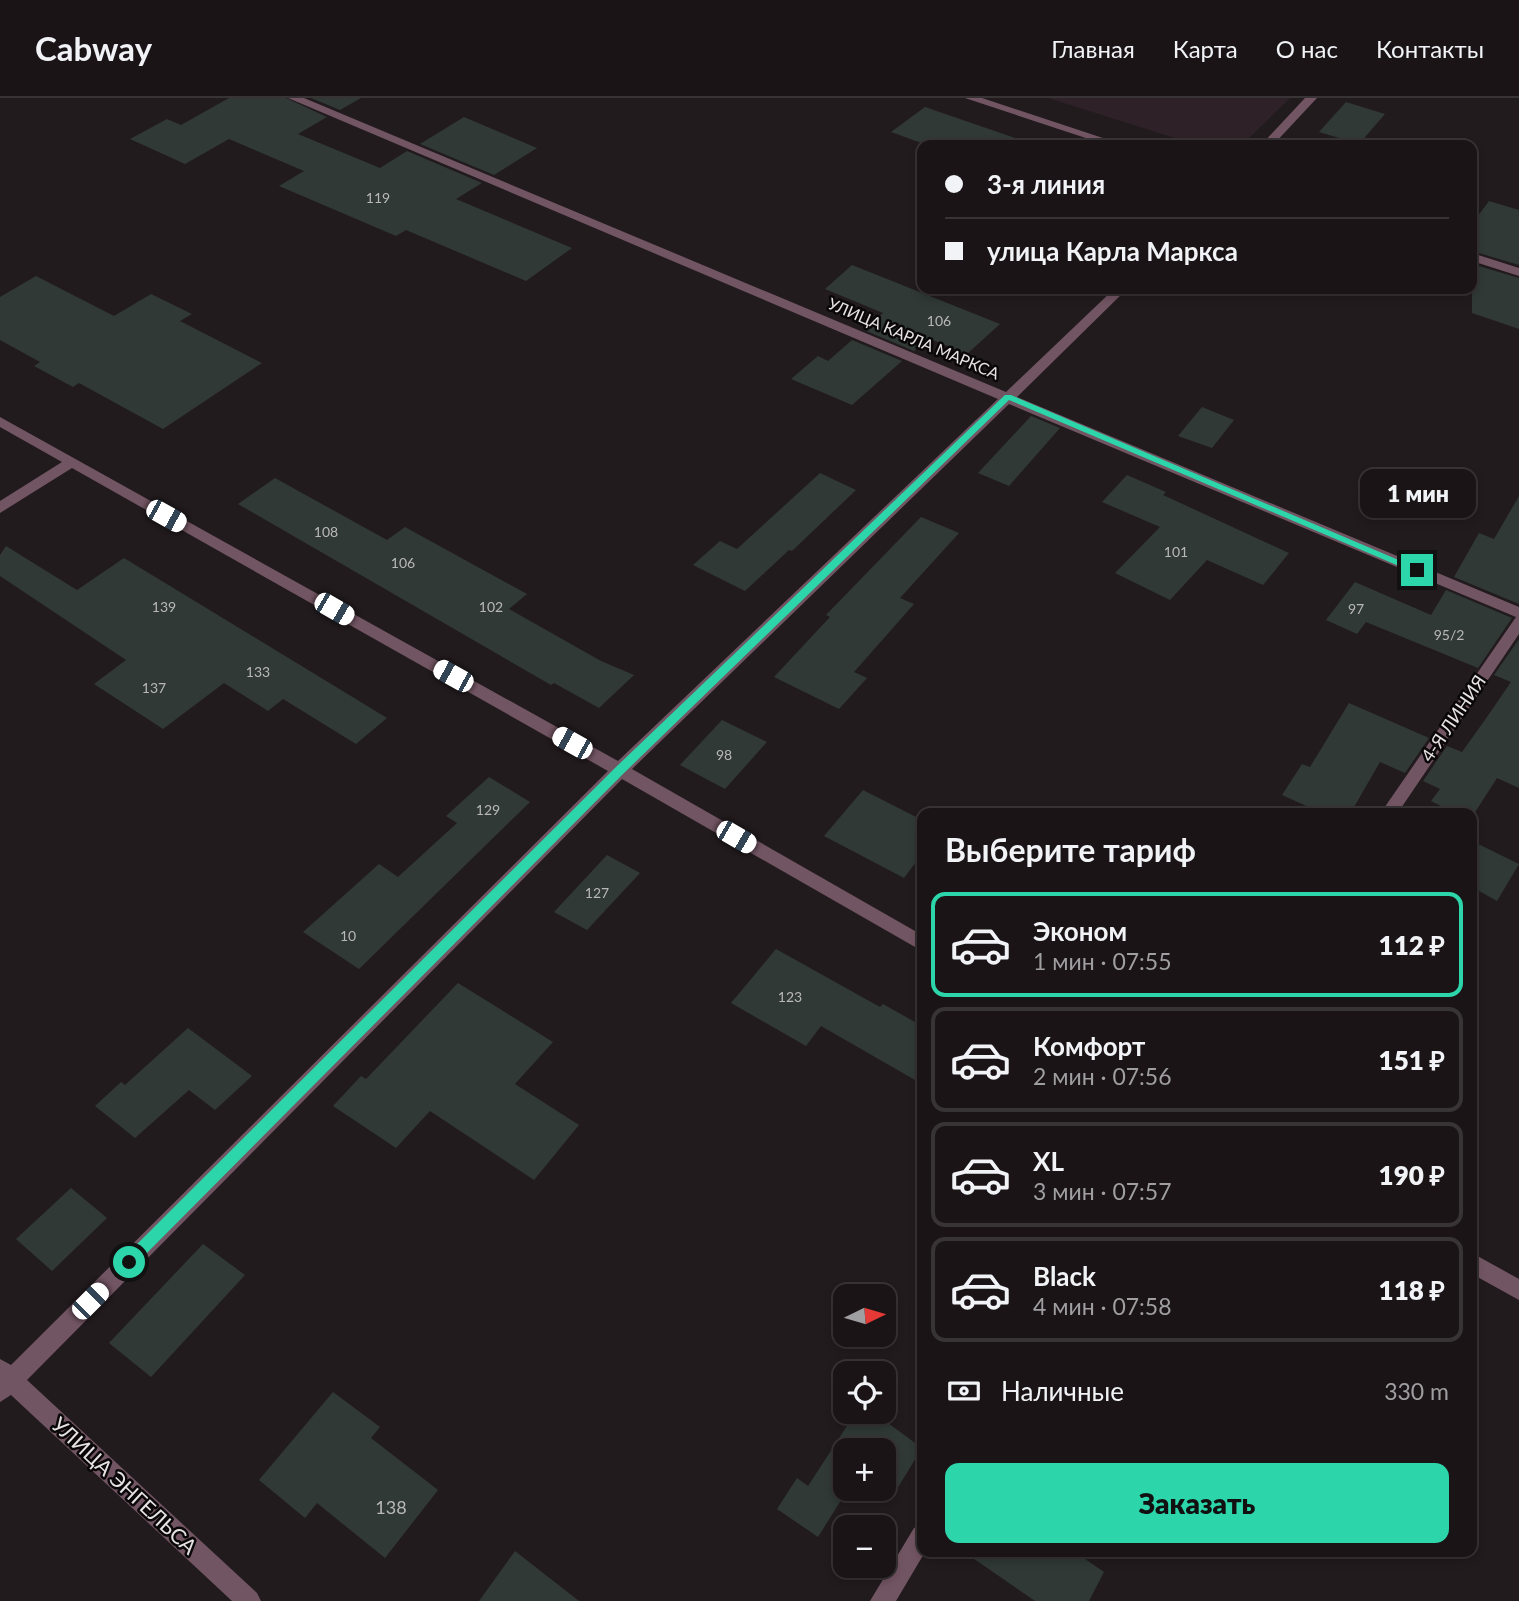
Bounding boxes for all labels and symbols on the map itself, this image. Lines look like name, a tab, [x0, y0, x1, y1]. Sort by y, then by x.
house number: 119	[366, 189, 390, 206]
street label: УЛИЦА КАРЛА МАРКСА	[826, 293, 1003, 383]
house number: 106	[927, 312, 951, 329]
callout: 1 мин	[1359, 468, 1475, 518]
car	[143, 497, 190, 535]
house number: 108	[314, 523, 338, 540]
house number: 101	[1164, 543, 1188, 560]
house number: 106	[391, 554, 415, 571]
route end	[1401, 554, 1433, 586]
car	[311, 589, 358, 629]
house number: 139	[152, 598, 176, 615]
house number: 102	[479, 598, 503, 615]
house number: 97	[1348, 600, 1364, 617]
house number: 95/2	[1434, 626, 1464, 643]
car	[430, 657, 477, 695]
house number: 133	[246, 663, 270, 680]
street label: 4-Я ЛИНИЯ	[1416, 670, 1490, 766]
house number: 137	[142, 679, 166, 696]
car	[549, 724, 596, 762]
house number: 98	[716, 746, 732, 763]
house number: 129	[476, 801, 500, 818]
car	[713, 817, 760, 857]
house number: 127	[585, 884, 609, 901]
house number: 10	[340, 927, 356, 944]
house number: 123	[778, 988, 802, 1005]
route start	[113, 1246, 145, 1278]
car	[68, 1279, 113, 1323]
north arrow	[833, 1284, 896, 1348]
street label: УЛИЦА ЭНГЕЛЬСА	[47, 1411, 203, 1559]
house number: 138	[375, 1496, 407, 1518]

